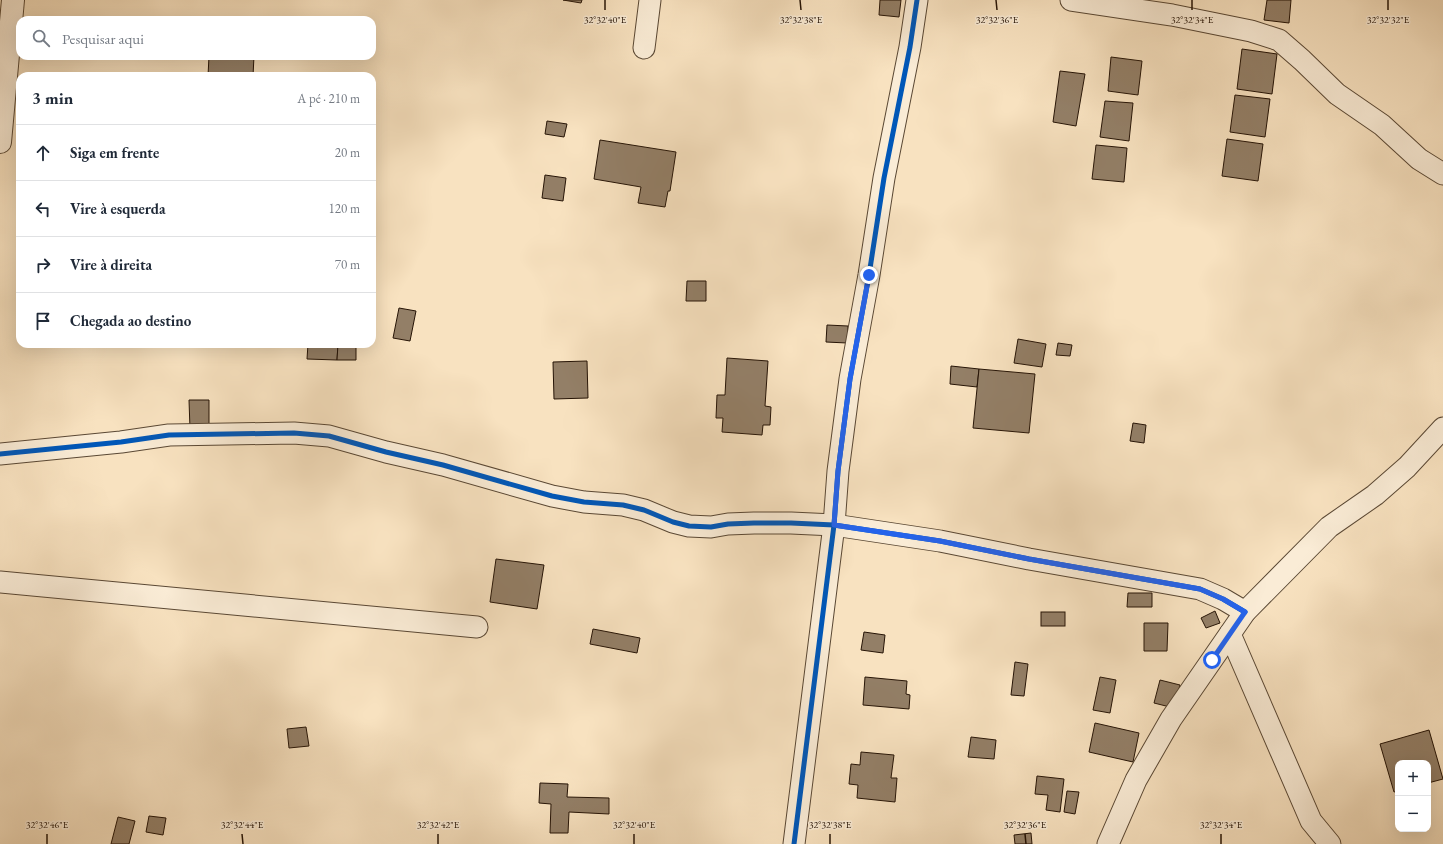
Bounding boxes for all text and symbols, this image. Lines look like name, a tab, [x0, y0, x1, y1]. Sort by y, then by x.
text: 32°32'40"E	[584, 13, 627, 26]
text: 32°32'38"E	[780, 13, 823, 26]
text: 32°32'36"E	[976, 13, 1019, 26]
text: 32°32'34"E	[1171, 13, 1214, 26]
text: 32°32'32"E	[1367, 13, 1410, 26]
search box	[16, 16, 376, 60]
icon: search	[30, 27, 52, 49]
text: Pesquisar aqui	[62, 29, 144, 48]
text: 3 min	[32, 87, 73, 109]
text: A pé · 210 m	[297, 90, 360, 107]
icon: ahead	[32, 142, 54, 164]
text: Siga em frente	[70, 143, 159, 162]
text: 20 m	[335, 144, 360, 161]
icon: left	[32, 198, 54, 220]
text: Vire à esquerda	[70, 199, 166, 218]
text: 120 m	[329, 200, 360, 217]
icon: right	[32, 254, 54, 276]
text: Vire à direita	[70, 255, 152, 274]
text: 70 m	[335, 256, 360, 273]
route end	[860, 266, 878, 284]
icon: arrive	[32, 310, 54, 332]
text: Chegada ao destino	[70, 311, 191, 330]
route start	[1203, 651, 1221, 669]
map controls	[1395, 760, 1431, 832]
button: +	[1395, 760, 1431, 796]
button: −	[1395, 796, 1431, 832]
text: 32°32'46"E	[26, 818, 69, 831]
text: 32°32'44"E	[221, 818, 264, 831]
text: 32°32'42"E	[417, 818, 460, 831]
text: 32°32'40"E	[613, 818, 656, 831]
text: 32°32'38"E	[809, 818, 852, 831]
text: 32°32'36"E	[1004, 818, 1047, 831]
text: 32°32'34"E	[1200, 818, 1243, 831]

